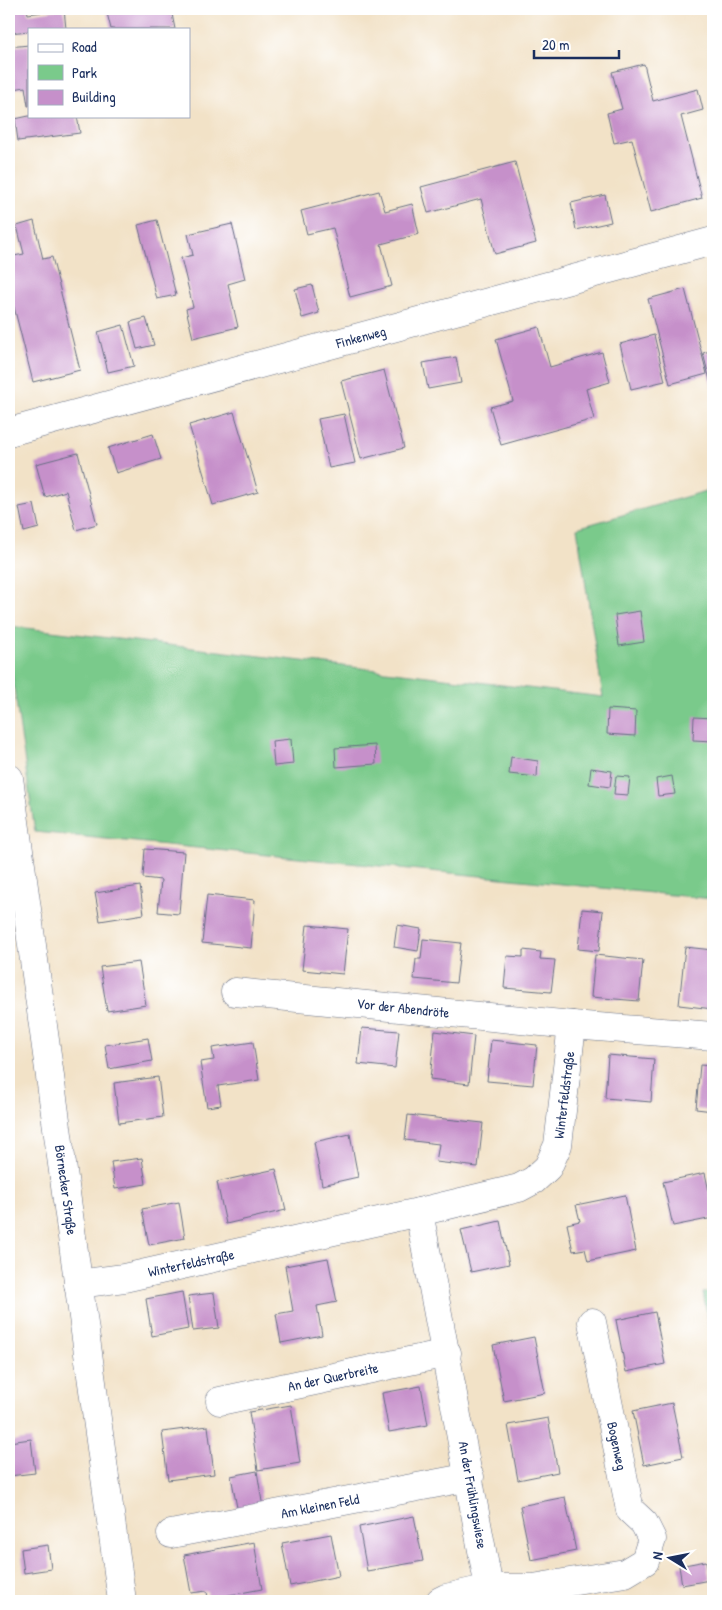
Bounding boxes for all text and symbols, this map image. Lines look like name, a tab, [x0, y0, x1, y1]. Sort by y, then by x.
legend	[28, 28, 190, 118]
scale bar	[534, 28, 620, 60]
text: 20 m	[542, 34, 569, 55]
text: Road	[72, 36, 97, 57]
text: Park	[72, 62, 97, 83]
text: Building	[72, 86, 116, 107]
street label: Finkenweg	[333, 321, 388, 353]
street label: Vor der Abendröte	[356, 993, 451, 1022]
street label: Winterfeldstraße	[549, 1050, 579, 1140]
street label: Börnecker Straße	[50, 1144, 82, 1237]
street label: Winterfeldstraße	[146, 1244, 236, 1282]
street label: An der Querbreite	[286, 1358, 380, 1395]
street label: Bogenweg	[602, 1420, 632, 1472]
street label: An der Frühlingswiese	[454, 1440, 492, 1551]
street label: Am kleinen Feld	[279, 1489, 361, 1522]
north arrow	[644, 1532, 694, 1582]
text: N	[647, 1550, 667, 1561]

